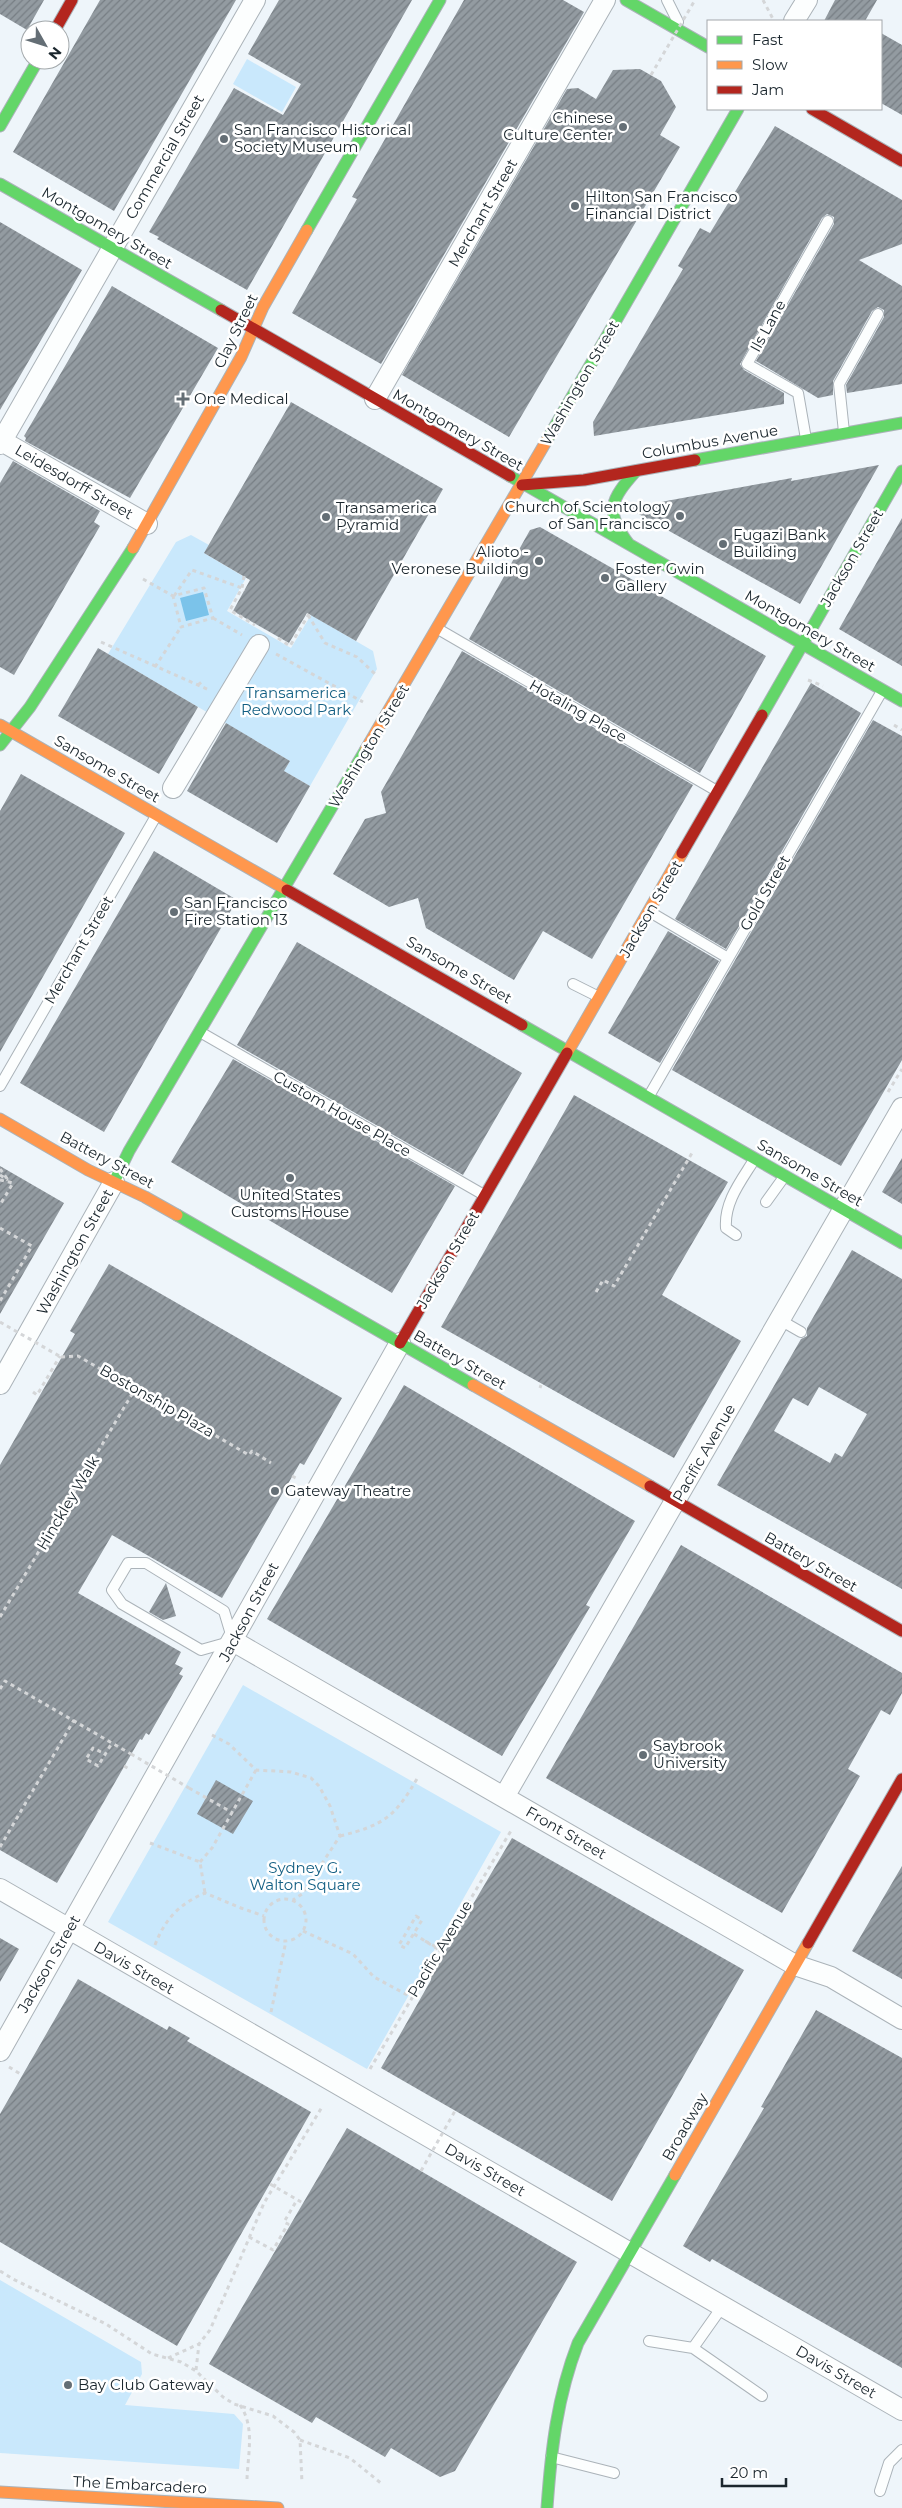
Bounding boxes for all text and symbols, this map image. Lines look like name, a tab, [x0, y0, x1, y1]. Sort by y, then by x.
north arrow	[20, 20, 70, 70]
legend	[707, 20, 882, 110]
text: Fast	[752, 30, 783, 49]
text: N	[45, 43, 66, 63]
text: Slow	[752, 55, 788, 74]
text: Jam	[751, 80, 784, 99]
street label: Commercial Street	[121, 91, 208, 223]
place label: Chinese Culture Center	[503, 108, 613, 144]
place label: San Francisco Historical Society Museum	[234, 120, 411, 156]
marker: Chinese Culture Center	[617, 121, 629, 133]
marker: San Francisco Historical Society Museum	[218, 133, 230, 145]
street label: Merchant Street	[444, 155, 521, 270]
street label: Montgomery Street	[39, 182, 176, 273]
place label: Hilton San Francisco Financial District	[585, 187, 738, 223]
marker: Hilton San Francisco Financial District	[569, 200, 581, 212]
street label: Clay Street	[209, 290, 262, 371]
street label: Ils Lane	[746, 296, 790, 355]
street label: Washington Street	[536, 317, 623, 449]
street label: Montgomery Street	[390, 384, 527, 475]
place label: One Medical	[194, 389, 289, 408]
marker: One Medical	[176, 392, 190, 406]
street label: Columbus Avenue	[640, 420, 779, 463]
street label: Leidesdorff Street	[12, 440, 137, 523]
place label: Church of Scientology of San Francisco	[505, 497, 671, 533]
place label: Transamerica Pyramid	[336, 498, 437, 534]
street label: Jackson Street	[815, 506, 887, 611]
marker: Church of Scientology of San Francisco	[674, 510, 686, 522]
marker: Transamerica Pyramid	[320, 511, 332, 523]
place label: Fugazi Bank Building	[733, 525, 826, 561]
marker: Fugazi Bank Building	[717, 538, 729, 550]
place label: Alioto - Veronese Building	[391, 542, 529, 578]
marker: Alioto - Veronese Building	[533, 555, 545, 567]
place label: Foster Gwin Gallery	[615, 559, 705, 595]
marker: Foster Gwin Gallery	[599, 572, 611, 584]
street label: Montgomery Street	[742, 585, 879, 676]
street label: Hotaling Place	[526, 675, 630, 746]
street label: Washington Street	[324, 680, 413, 811]
park label: Transamerica Redwood Park	[241, 683, 351, 719]
street label: Sansome Street	[51, 731, 164, 807]
street label: Gold Street	[735, 851, 794, 934]
street label: Jackson Street	[614, 857, 686, 962]
street label: Merchant Street	[40, 892, 117, 1007]
place label: San Francisco Fire Station 13	[184, 893, 288, 929]
marker: San Francisco Fire Station 13	[168, 906, 180, 918]
street label: Sansome Street	[403, 932, 516, 1008]
street label: Custom House Place	[270, 1066, 414, 1161]
street label: Battery Street	[57, 1127, 158, 1192]
street label: Sansome Street	[754, 1135, 867, 1211]
marker: United States Customs House	[284, 1172, 296, 1184]
street label: Washington Street	[32, 1185, 117, 1318]
place label: United States Customs House	[231, 1185, 349, 1221]
street label: Jackson Street	[411, 1208, 483, 1313]
street label: Battery Street	[410, 1325, 510, 1394]
street label: Bostonship Plaza	[97, 1360, 218, 1441]
street label: Pacific Avenue	[668, 1400, 739, 1505]
street label: Hinckley Walk	[32, 1452, 103, 1553]
place label: Gateway Theatre	[285, 1481, 411, 1500]
marker: Gateway Theatre	[269, 1485, 281, 1497]
street label: Battery Street	[761, 1527, 861, 1596]
street label: Jackson Street	[214, 1559, 283, 1665]
place label: Saybrook University	[653, 1736, 728, 1772]
marker: Saybrook University	[637, 1749, 649, 1761]
street label: Front Street	[522, 1802, 610, 1863]
park label: Sydney G. Walton Square	[249, 1858, 361, 1894]
street label: Pacific Avenue	[403, 1897, 476, 2001]
street label: Jackson Street	[12, 1912, 84, 2017]
street label: Davis Street	[91, 1937, 178, 1998]
street label: Broadway	[658, 2089, 712, 2164]
street label: Davis Street	[442, 2139, 529, 2200]
street label: Davis Street	[793, 2341, 880, 2402]
place label: Bay Club Gateway	[78, 2375, 214, 2394]
marker: Bay Club Gateway	[62, 2379, 74, 2391]
scale bar	[722, 2456, 786, 2488]
text: 20 m	[730, 2463, 768, 2482]
street label: The Embarcadero	[72, 2472, 208, 2498]

